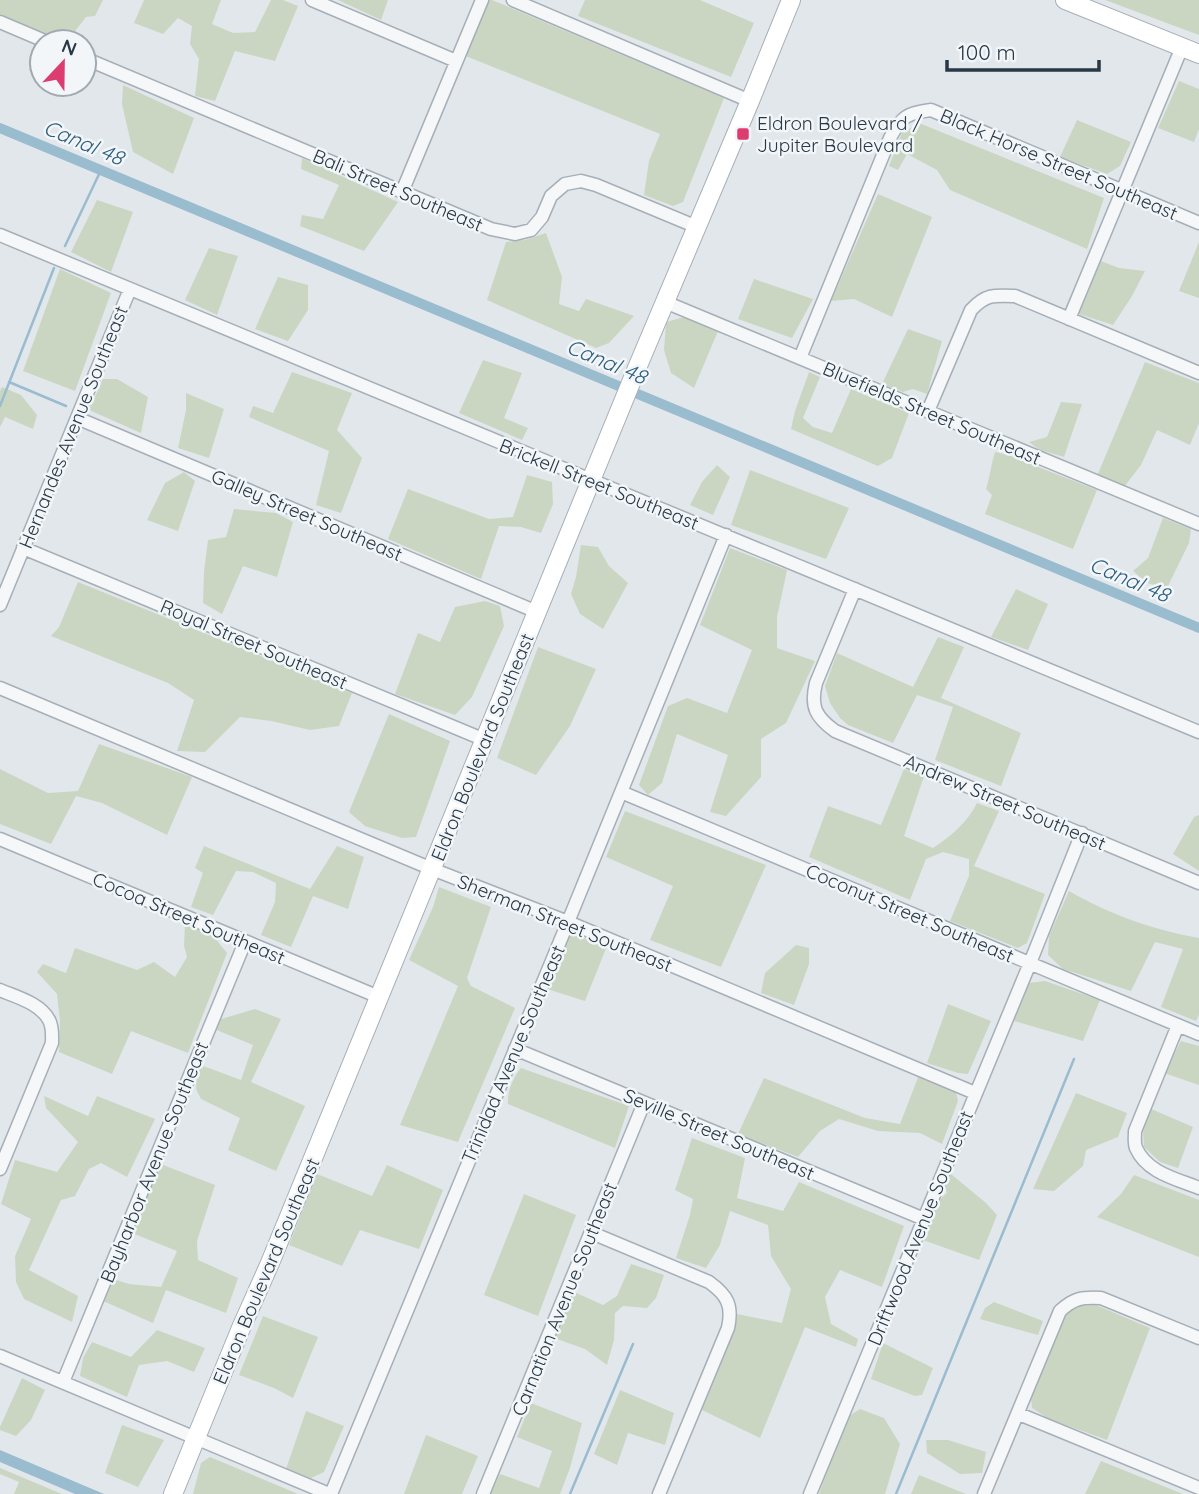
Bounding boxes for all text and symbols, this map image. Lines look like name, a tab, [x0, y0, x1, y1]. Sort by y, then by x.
north arrow	[28, 28, 98, 98]
scale bar	[947, 28, 1099, 72]
text: N	[58, 33, 80, 61]
text: 100 m	[958, 39, 1016, 65]
street label: Black Horse Street Southeast	[937, 103, 1181, 225]
place label: Eldron Boulevard / Jupiter Boulevard	[757, 111, 923, 157]
water label: Canal 48	[40, 114, 129, 171]
marker: Eldron Boulevard / Jupiter Boulevard	[735, 126, 751, 142]
street label: Bali Street Southeast	[309, 143, 487, 237]
street label: Hernandes Avenue Southeast	[13, 302, 133, 552]
water label: Canal 48	[563, 333, 652, 390]
street label: Bluefields Street Southeast	[819, 356, 1045, 470]
street label: Brickell Street Southeast	[496, 433, 702, 535]
street label: Galley Street Southeast	[208, 464, 406, 566]
water label: Canal 48	[1086, 551, 1175, 608]
street label: Royal Street Southeast	[157, 594, 351, 694]
street label: Eldron Boulevard Southeast	[425, 630, 539, 864]
street label: Andrew Street Southeast	[900, 749, 1110, 855]
street label: Coconut Street Southeast	[802, 858, 1018, 968]
street label: Cocoa Street Southeast	[89, 867, 289, 969]
street label: Sherman Street Southeast	[454, 869, 676, 977]
street label: Trinidad Avenue Southeast	[456, 941, 570, 1167]
street label: Bayharbor Avenue Southeast	[95, 1038, 213, 1286]
street label: Seville Street Southeast	[620, 1083, 818, 1185]
street label: Driftwood Avenue Southeast	[862, 1107, 978, 1349]
street label: Eldron Boulevard Southeast	[207, 1154, 325, 1388]
street label: Carnation Avenue Southeast	[506, 1179, 622, 1419]

